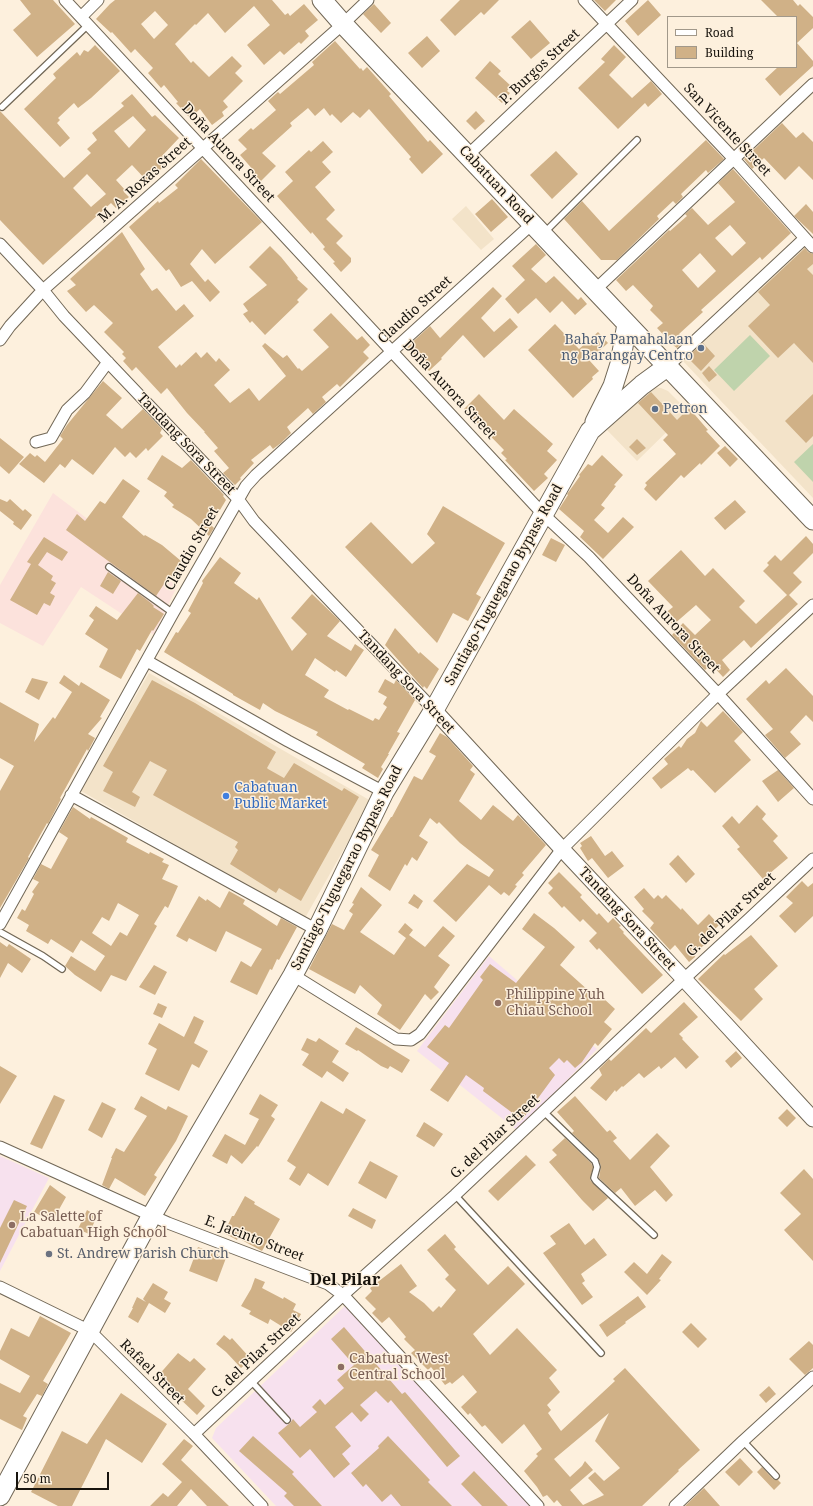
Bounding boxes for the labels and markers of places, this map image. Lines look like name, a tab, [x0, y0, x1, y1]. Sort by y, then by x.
place label: Bahay Pamahalaan ng Barangay Centro	[561, 332, 693, 364]
marker: Bahay Pamahalaan ng Barangay Centro	[696, 343, 706, 353]
place label: Petron	[663, 401, 708, 417]
marker: Petron	[650, 404, 660, 414]
place label: Cabatuan Public Market	[234, 780, 327, 812]
marker: Cabatuan Public Market	[221, 791, 231, 801]
place label: Philippine Yuh Chiau School	[506, 987, 605, 1020]
marker: Philippine Yuh Chiau School	[493, 998, 503, 1008]
place label: La Salette of Cabatuan High School	[20, 1209, 167, 1242]
marker: La Salette of Cabatuan High School	[7, 1220, 17, 1230]
place label: St. Andrew Parish Church	[57, 1246, 229, 1262]
marker: St. Andrew Parish Church	[44, 1249, 54, 1259]
place label: Cabatuan West Central School	[349, 1351, 449, 1384]
marker: Cabatuan West Central School	[336, 1362, 346, 1372]

